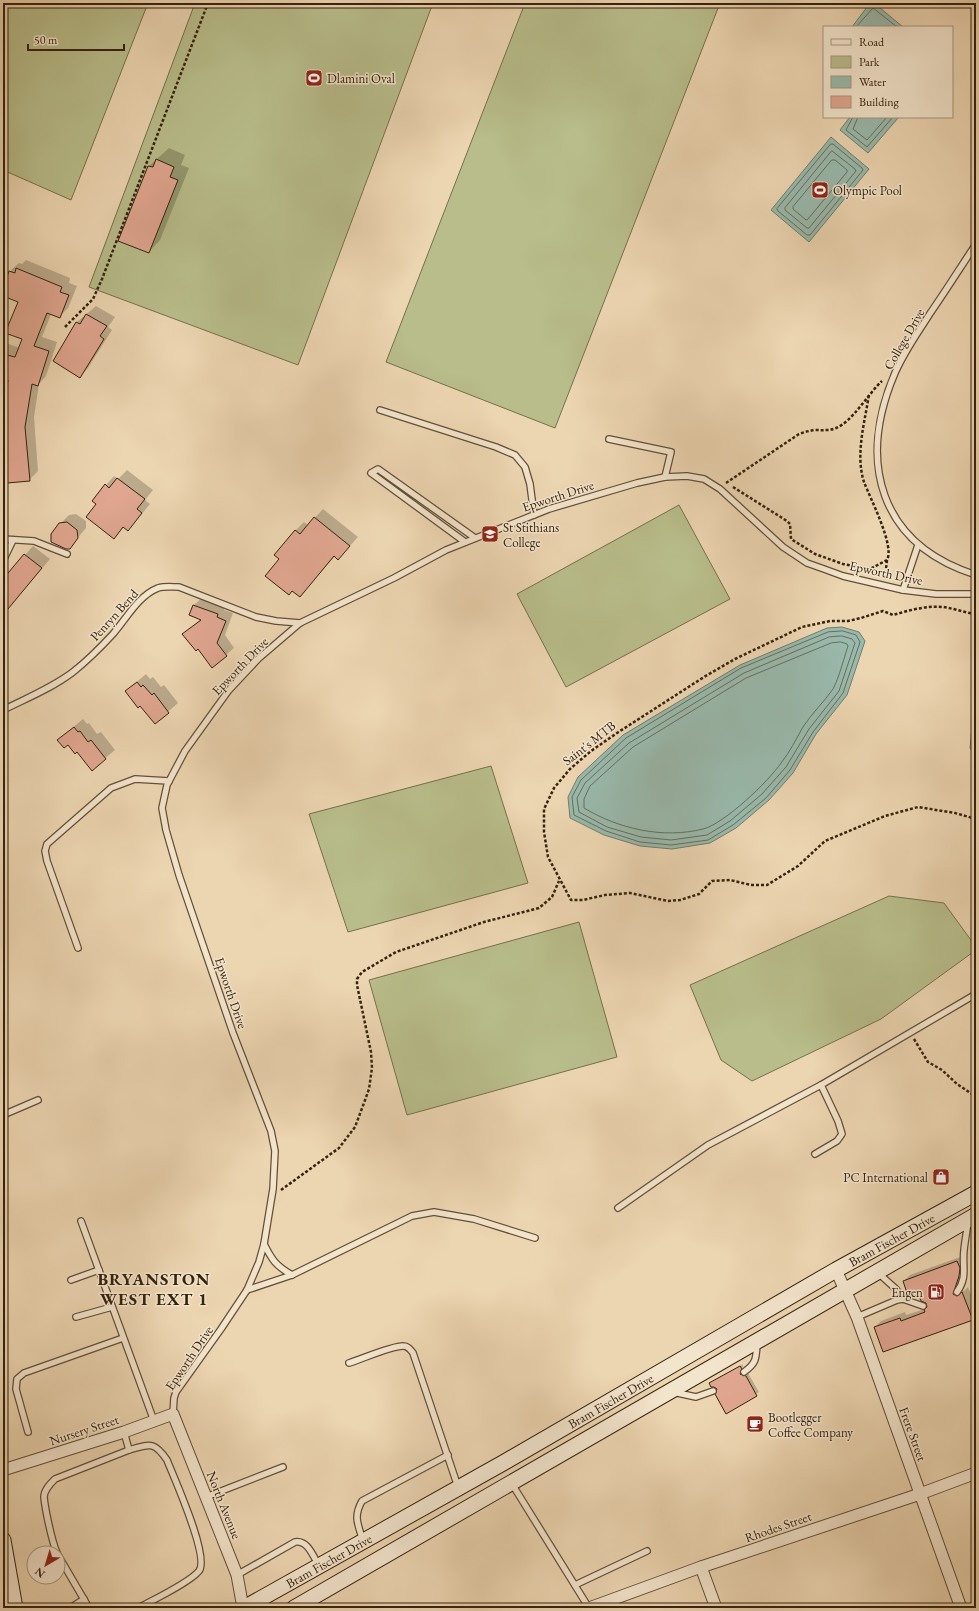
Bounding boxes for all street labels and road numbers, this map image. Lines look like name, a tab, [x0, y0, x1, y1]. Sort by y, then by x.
street label: College Drive	[880, 305, 928, 373]
street label: Epworth Drive	[520, 476, 596, 516]
street label: Epworth Drive	[848, 557, 924, 589]
street label: Penryn Bend	[86, 585, 142, 645]
street label: Epworth Drive	[208, 633, 272, 699]
street label: Saint's MTB	[559, 717, 619, 769]
street label: Epworth Drive	[211, 955, 251, 1031]
street label: Bram Fischer Drive	[845, 1209, 938, 1270]
street label: Epworth Drive	[161, 1322, 217, 1394]
street label: Bram Fischer Drive	[565, 1369, 656, 1432]
street label: Frere Street	[895, 1404, 931, 1464]
street label: Nursery Street	[47, 1411, 121, 1449]
street label: North Avenue	[203, 1469, 245, 1541]
street label: Rhodes Street	[742, 1508, 814, 1546]
street label: Bram Fischer Drive	[283, 1530, 375, 1591]

